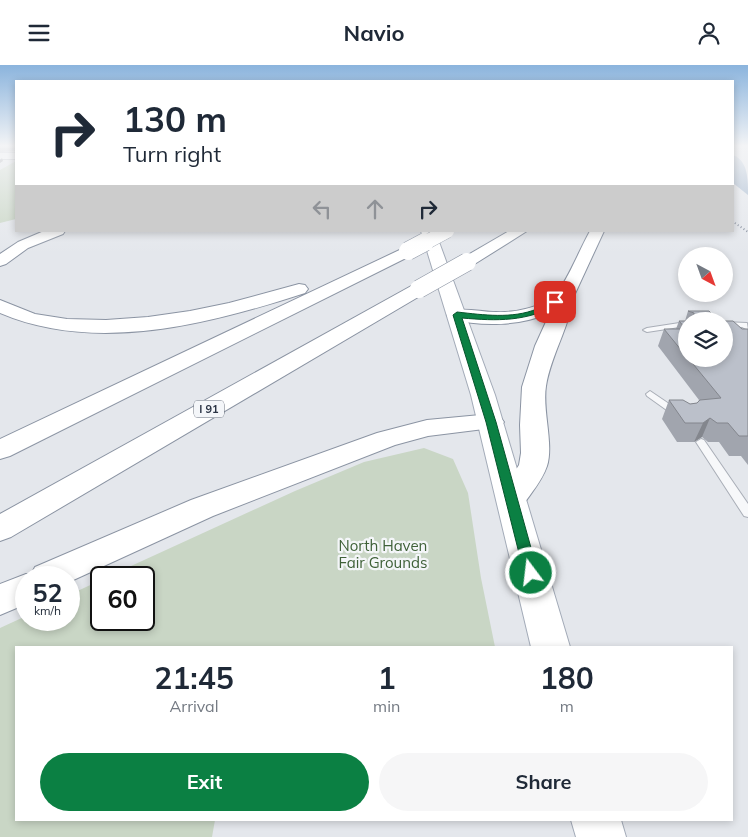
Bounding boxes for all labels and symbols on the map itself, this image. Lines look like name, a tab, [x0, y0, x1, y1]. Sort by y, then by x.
north arrow	[678, 247, 732, 303]
pin	[534, 281, 576, 323]
road number: I 91	[194, 401, 224, 417]
park label: North Haven Fair Grounds	[339, 536, 427, 572]
position arrow	[504, 546, 556, 598]
speed limit sign: 60	[90, 566, 155, 631]

